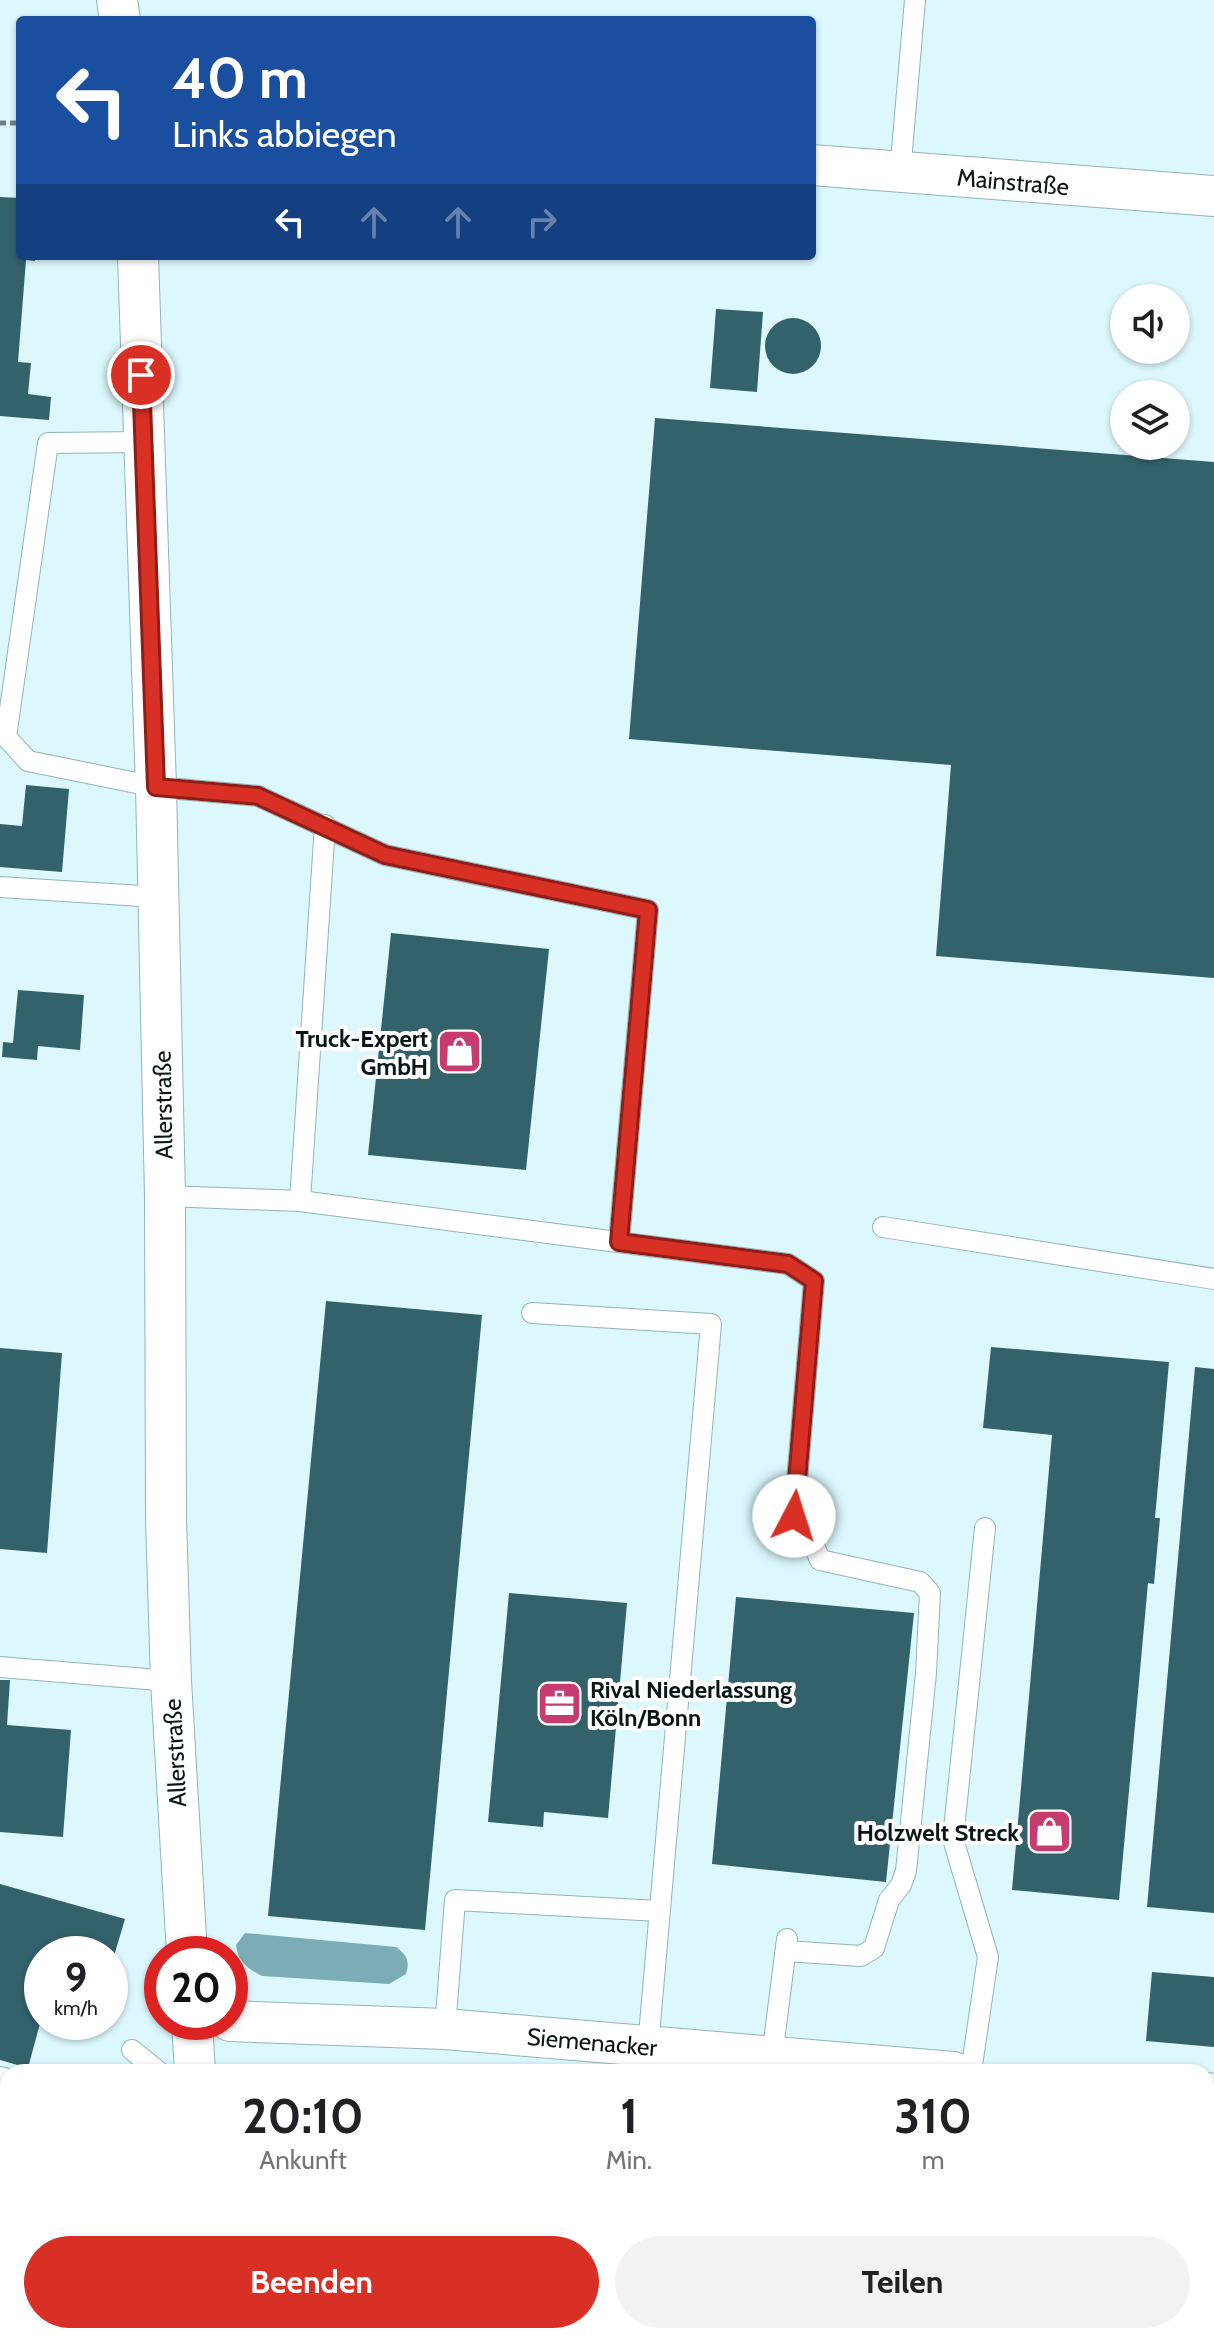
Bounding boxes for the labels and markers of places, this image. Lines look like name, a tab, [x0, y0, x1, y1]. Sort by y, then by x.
pin	[107, 341, 175, 409]
place label: Truck-Expert GmbH	[296, 1024, 428, 1081]
shop icon: Truck-Expert GmbH	[435, 1028, 483, 1076]
place label: Rival Niederlassung Köln/Bonn	[590, 1675, 792, 1732]
office icon: Rival Niederlassung Köln/Bonn	[535, 1679, 583, 1727]
shop icon: Holzwelt Streck	[1026, 1808, 1074, 1856]
place label: Holzwelt Streck	[856, 1818, 1019, 1847]

